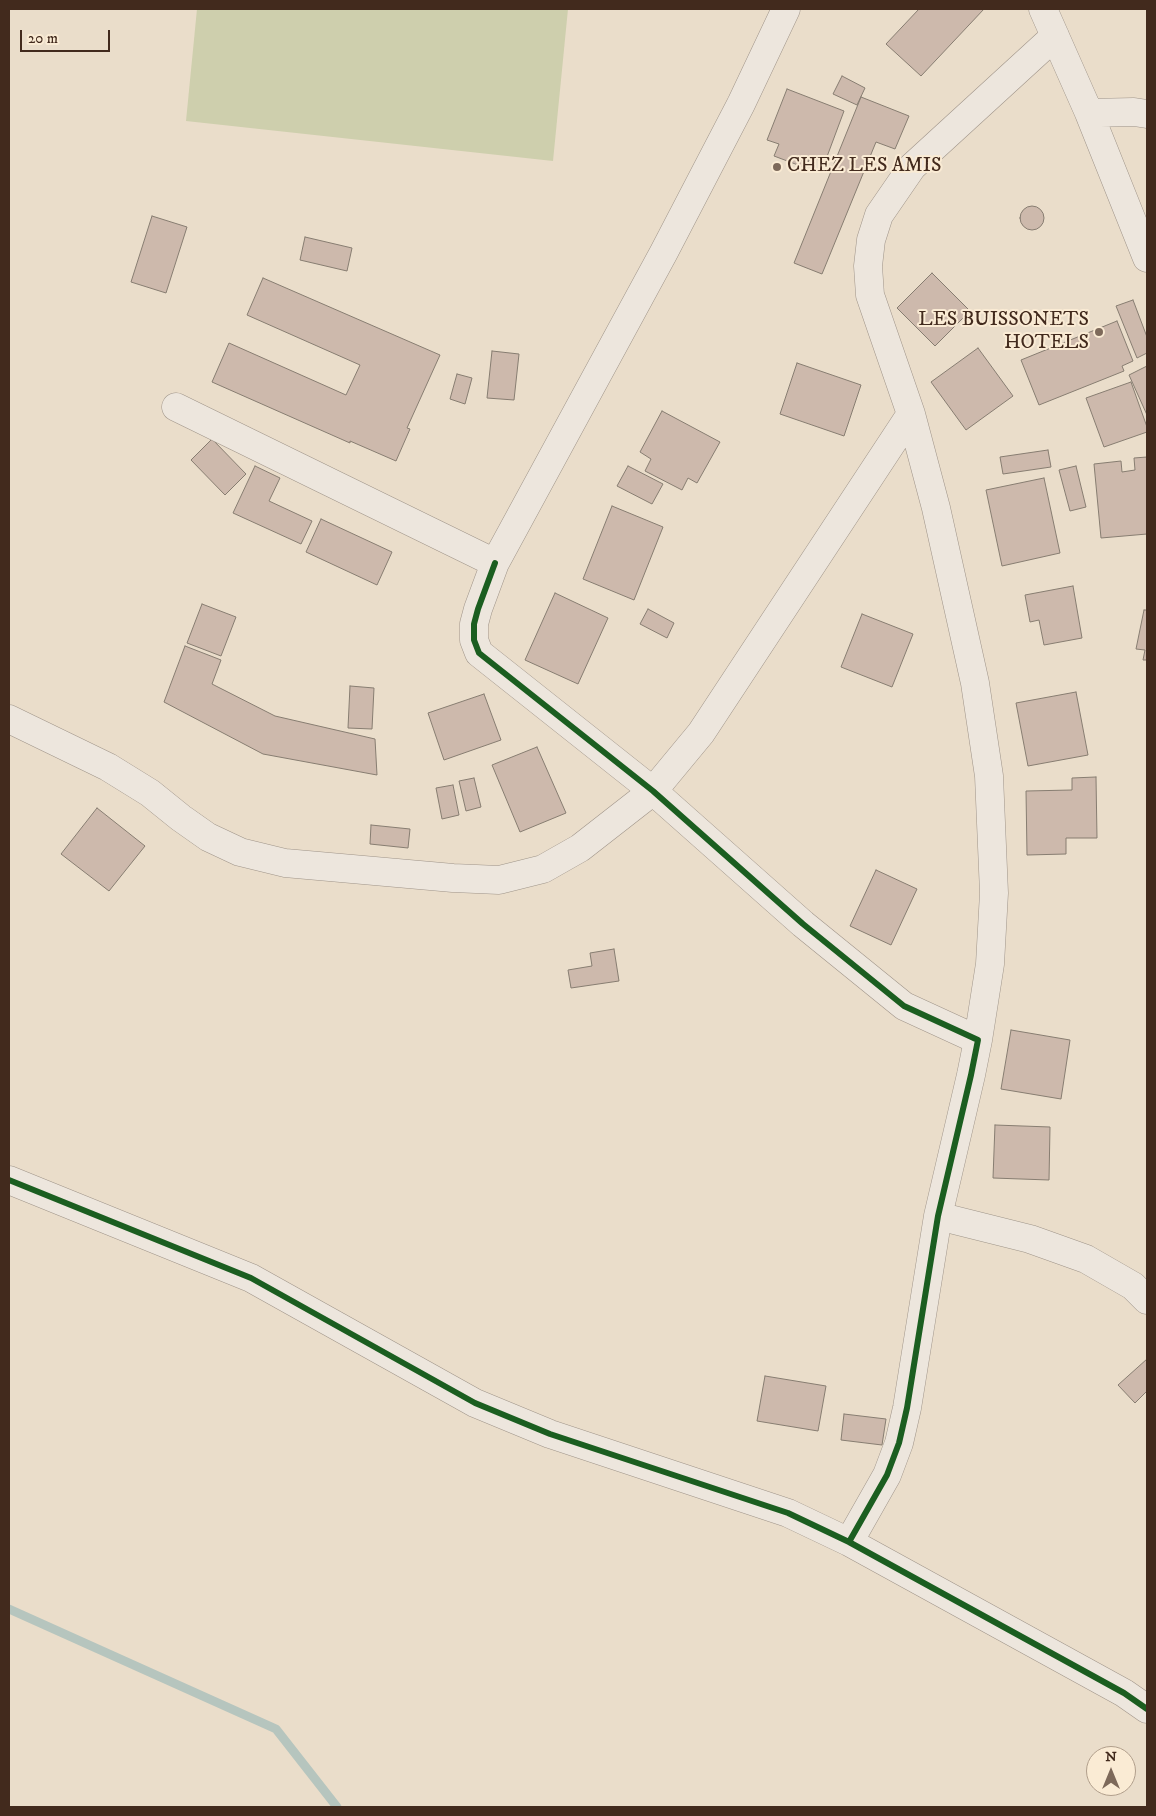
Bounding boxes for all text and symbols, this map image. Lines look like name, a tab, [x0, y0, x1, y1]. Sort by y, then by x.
scale bar	[22, 20, 112, 52]
text: 20 m	[28, 29, 58, 48]
place label: CHEZ LES AMIS	[787, 155, 941, 179]
marker: CHEZ LES AMIS	[771, 161, 783, 173]
place label: LES BUISSONETS HOTELS	[918, 309, 1089, 356]
marker: LES BUISSONETS HOTELS	[1093, 326, 1105, 338]
north arrow	[1086, 1746, 1136, 1796]
text: N	[1105, 1748, 1117, 1766]

